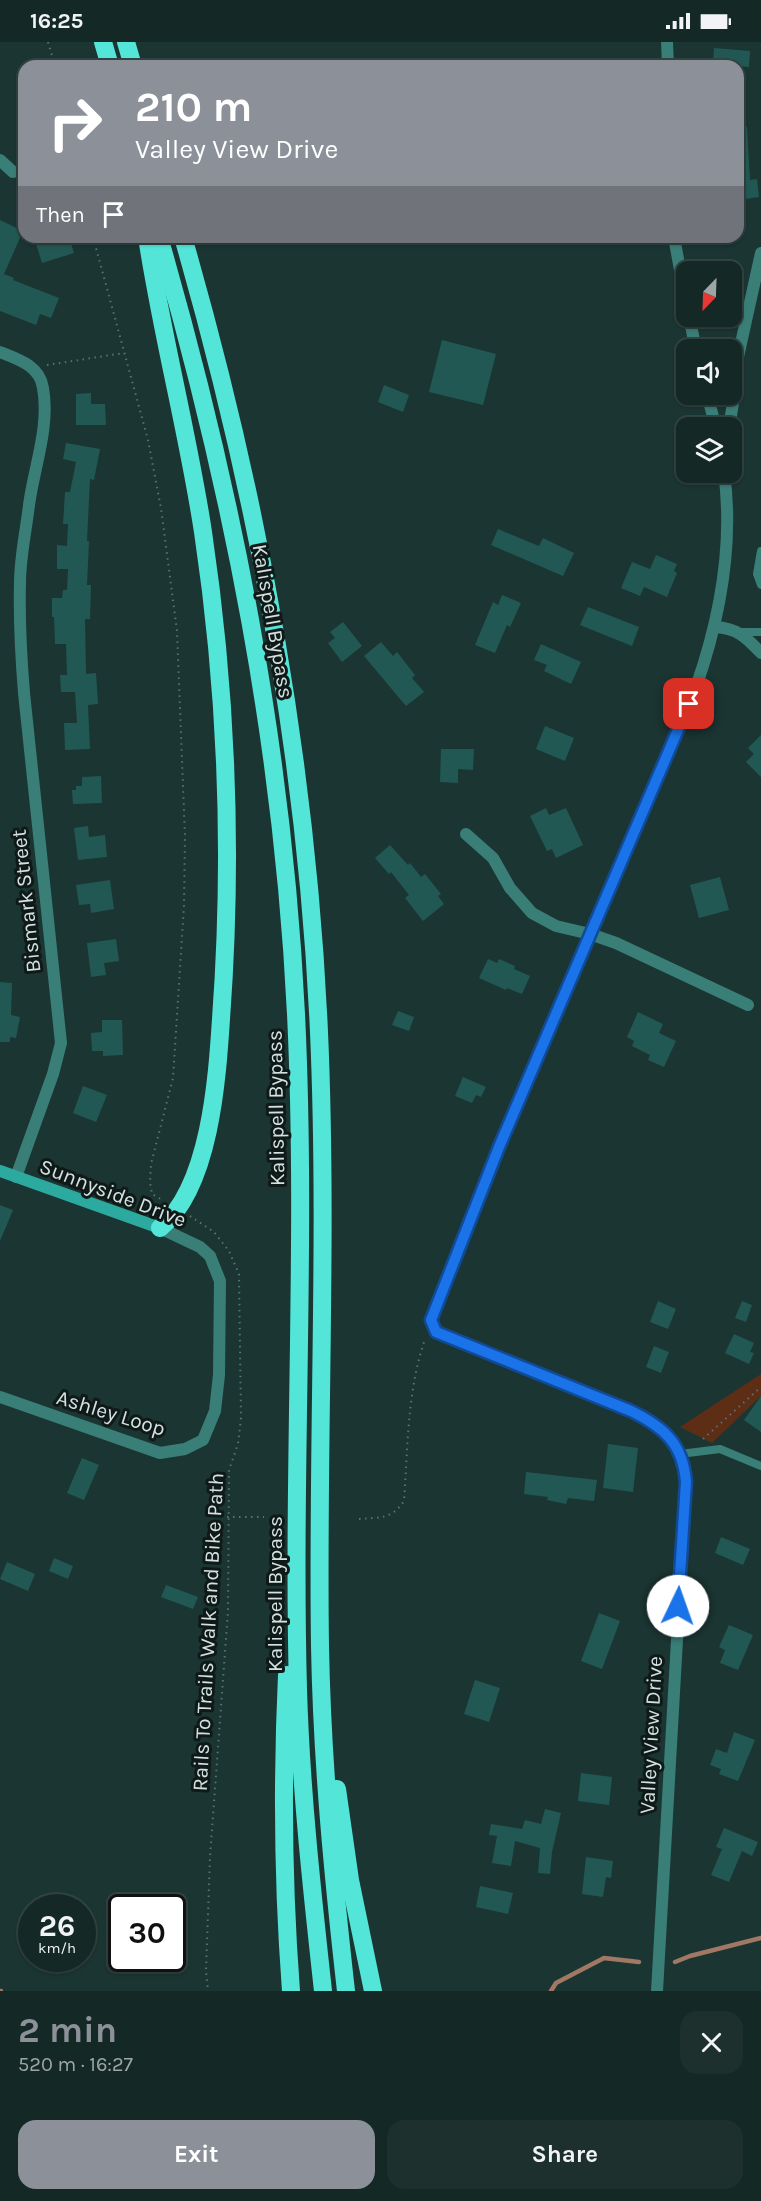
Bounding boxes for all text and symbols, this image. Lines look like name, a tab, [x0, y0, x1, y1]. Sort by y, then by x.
text: 16:25	[30, 8, 83, 34]
text: 210 m	[135, 82, 252, 132]
icon: right	[36, 84, 114, 162]
text: Valley View Drive	[135, 133, 338, 165]
icon: arrive	[97, 198, 130, 231]
text: Then	[36, 202, 85, 228]
north arrow	[676, 261, 742, 327]
map controls	[676, 261, 742, 483]
button: sound	[676, 339, 742, 405]
button: layers	[676, 417, 742, 483]
street label: Kalispell Bypass	[248, 542, 298, 700]
pin	[663, 678, 714, 729]
icon: arrive	[672, 687, 705, 720]
street label: Bismark Street	[7, 828, 45, 974]
street label: Kalispell Bypass	[263, 1030, 289, 1186]
street label: Sunnyside Drive	[36, 1154, 190, 1232]
street label: Ashley Loop	[54, 1385, 168, 1441]
street label: Rails To Trails Walk and Bike Path	[188, 1472, 228, 1792]
street label: Kalispell Bypass	[263, 1516, 287, 1672]
position arrow	[646, 1574, 710, 1638]
street label: Valley View Drive	[635, 1655, 667, 1815]
speed limit sign: 30	[108, 1894, 186, 1972]
text: 26	[39, 1908, 75, 1944]
text: km/h	[38, 1939, 76, 1957]
text: 2 min	[18, 2009, 117, 2051]
button: close	[680, 2011, 743, 2074]
text: 520 m · 16:27	[18, 2053, 133, 2076]
button: Exit	[18, 2120, 375, 2189]
button: Share	[387, 2120, 743, 2189]

